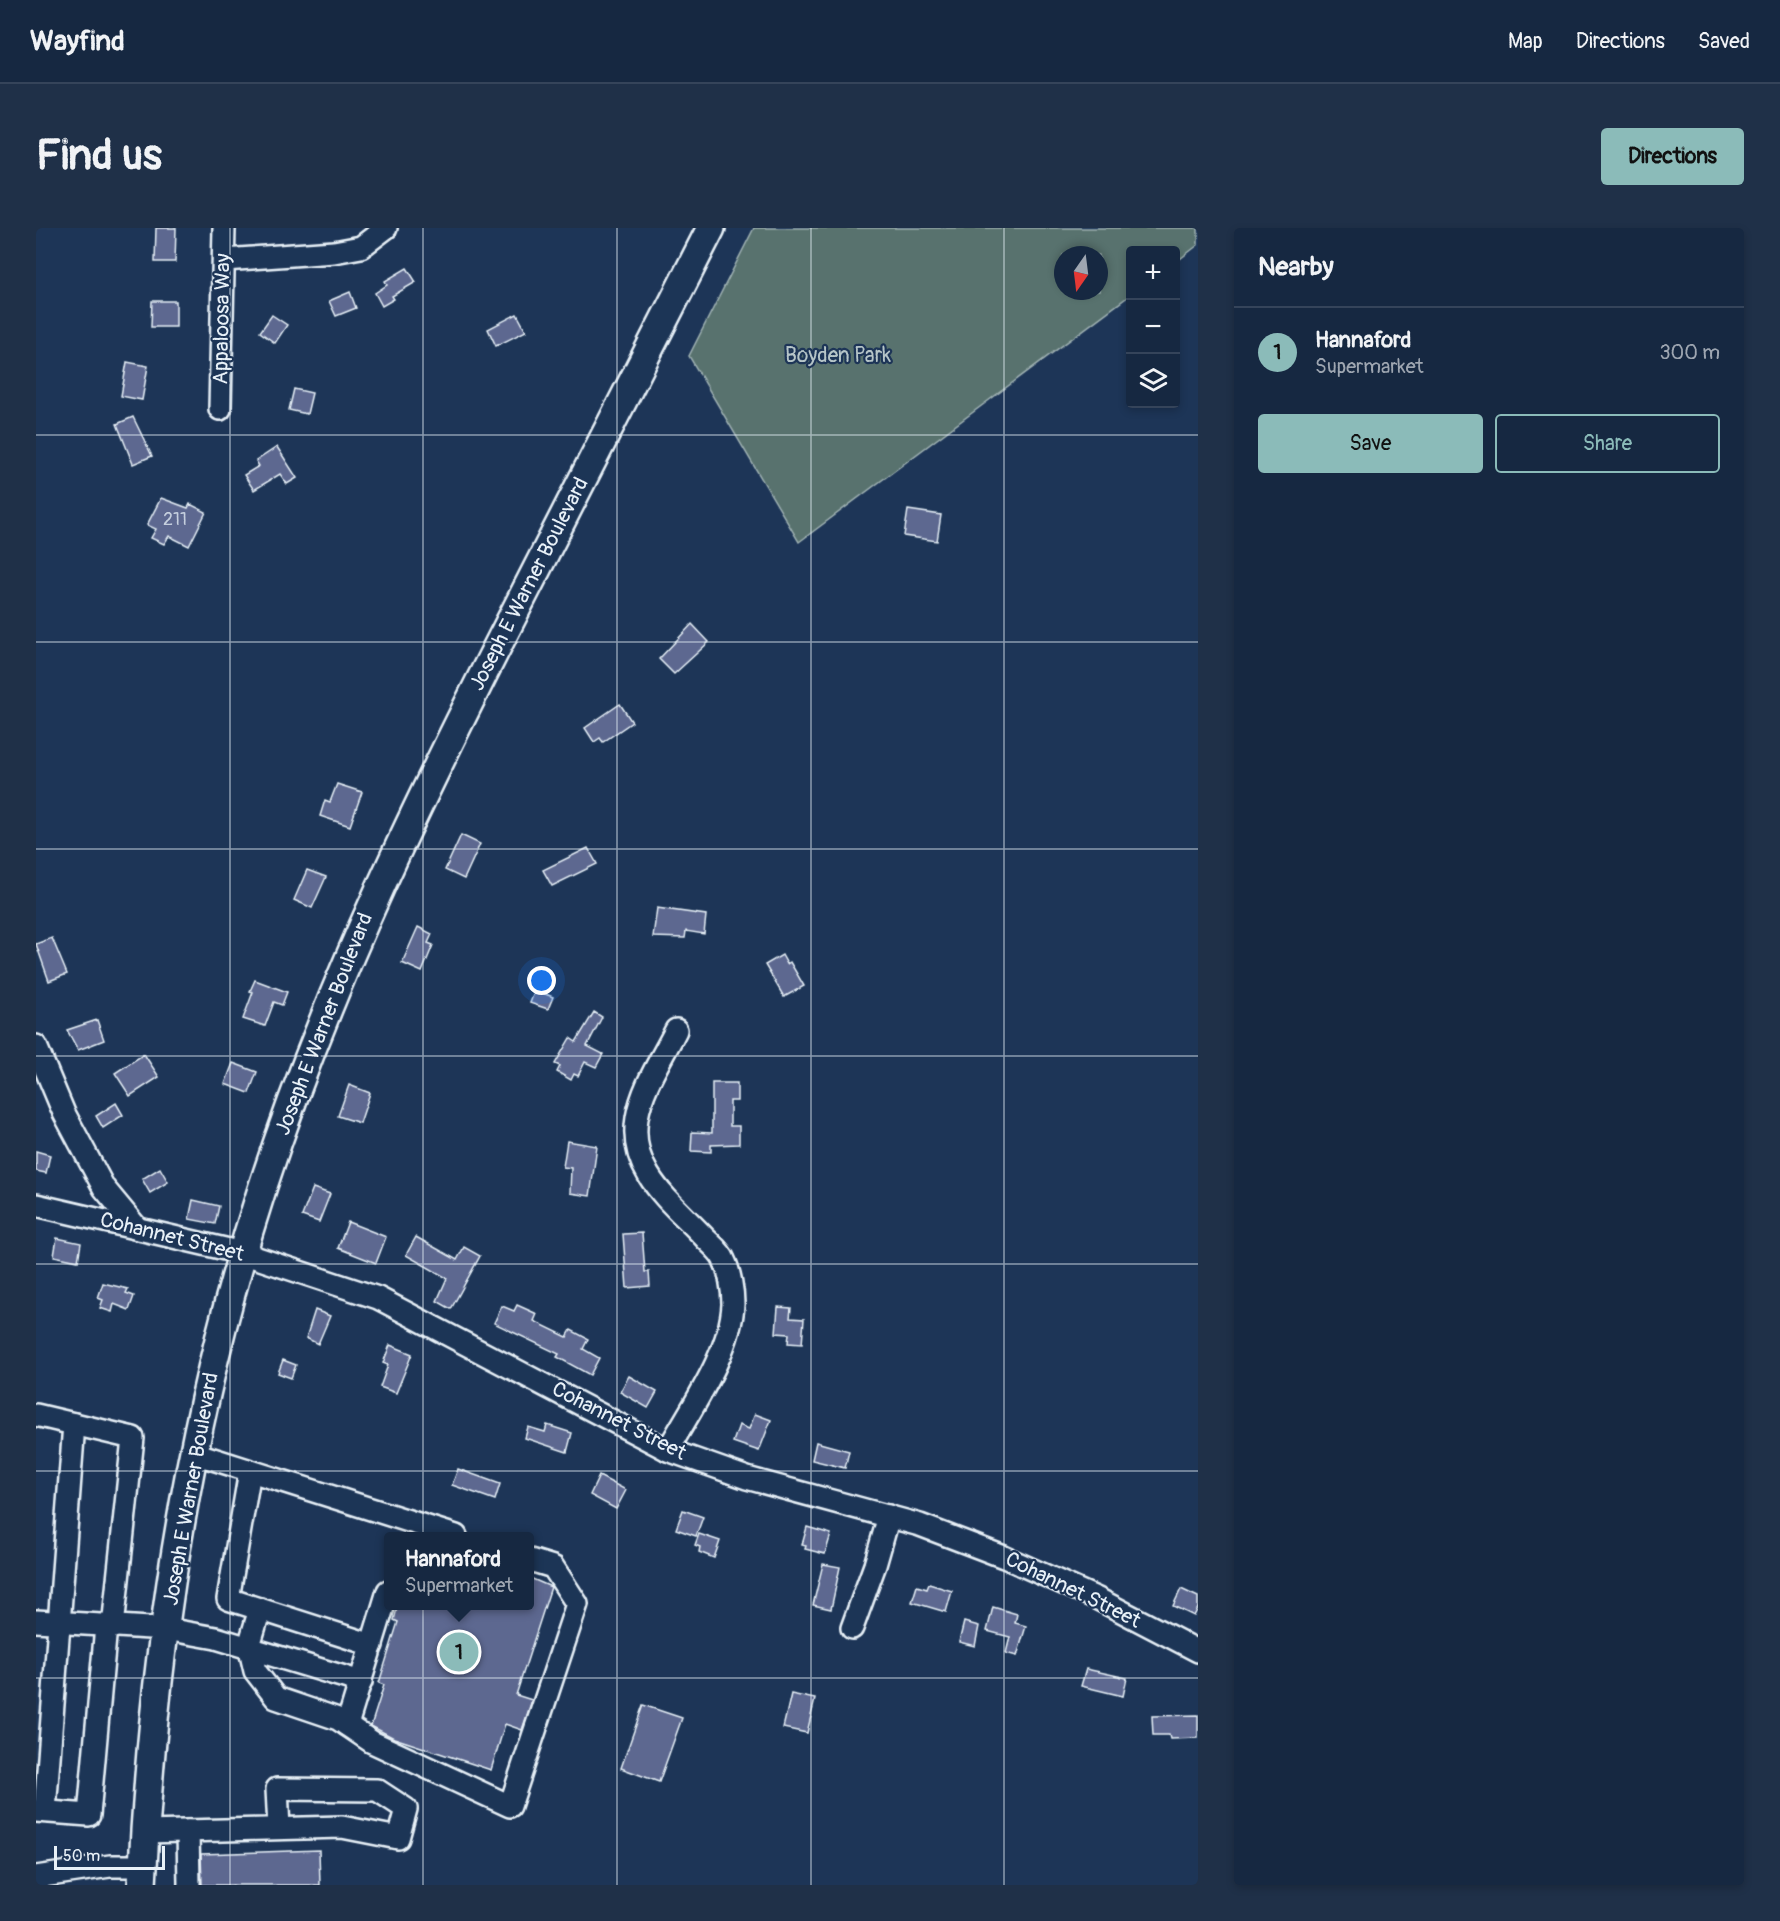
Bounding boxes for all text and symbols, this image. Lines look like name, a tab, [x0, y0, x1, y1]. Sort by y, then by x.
text: Wayfind	[30, 24, 125, 59]
text: Map	[1508, 28, 1543, 55]
text: Directions	[1576, 28, 1665, 55]
text: Saved	[1698, 28, 1750, 55]
button: Directions	[1601, 128, 1744, 185]
text: Find us	[36, 130, 162, 182]
north arrow	[1054, 246, 1108, 300]
map controls	[1126, 246, 1180, 408]
button: +	[1126, 246, 1180, 300]
text: Nearby	[1258, 251, 1334, 283]
street label: Appaloosa Way	[207, 253, 237, 385]
button: −	[1126, 300, 1180, 354]
text: Hannaford	[1315, 326, 1411, 354]
text: 1	[1274, 340, 1281, 365]
text: 300 m	[1659, 340, 1720, 365]
park label: Boyden Park	[785, 342, 891, 369]
button: layers	[1126, 354, 1180, 408]
text: Supermarket	[1315, 354, 1424, 379]
button: Save	[1258, 414, 1483, 473]
button: Share	[1495, 414, 1720, 473]
street label: Joseph E Warner Boulevard	[463, 473, 595, 695]
house number: 211	[163, 508, 187, 531]
street label: Joseph E Warner Boulevard	[269, 909, 379, 1139]
your location	[527, 966, 556, 995]
street label: Cohannet Street	[97, 1206, 247, 1268]
street label: Joseph E Warner Boulevard	[157, 1370, 225, 1608]
street label: Cohannet Street	[547, 1376, 691, 1467]
popup	[384, 1532, 534, 1610]
text: Hannaford	[405, 1545, 501, 1573]
street label: Cohannet Street	[1001, 1546, 1146, 1635]
text: Supermarket	[405, 1573, 513, 1598]
pin: 1	[440, 1630, 478, 1674]
scale bar	[54, 1843, 165, 1870]
text: 50 m	[63, 1846, 100, 1866]

